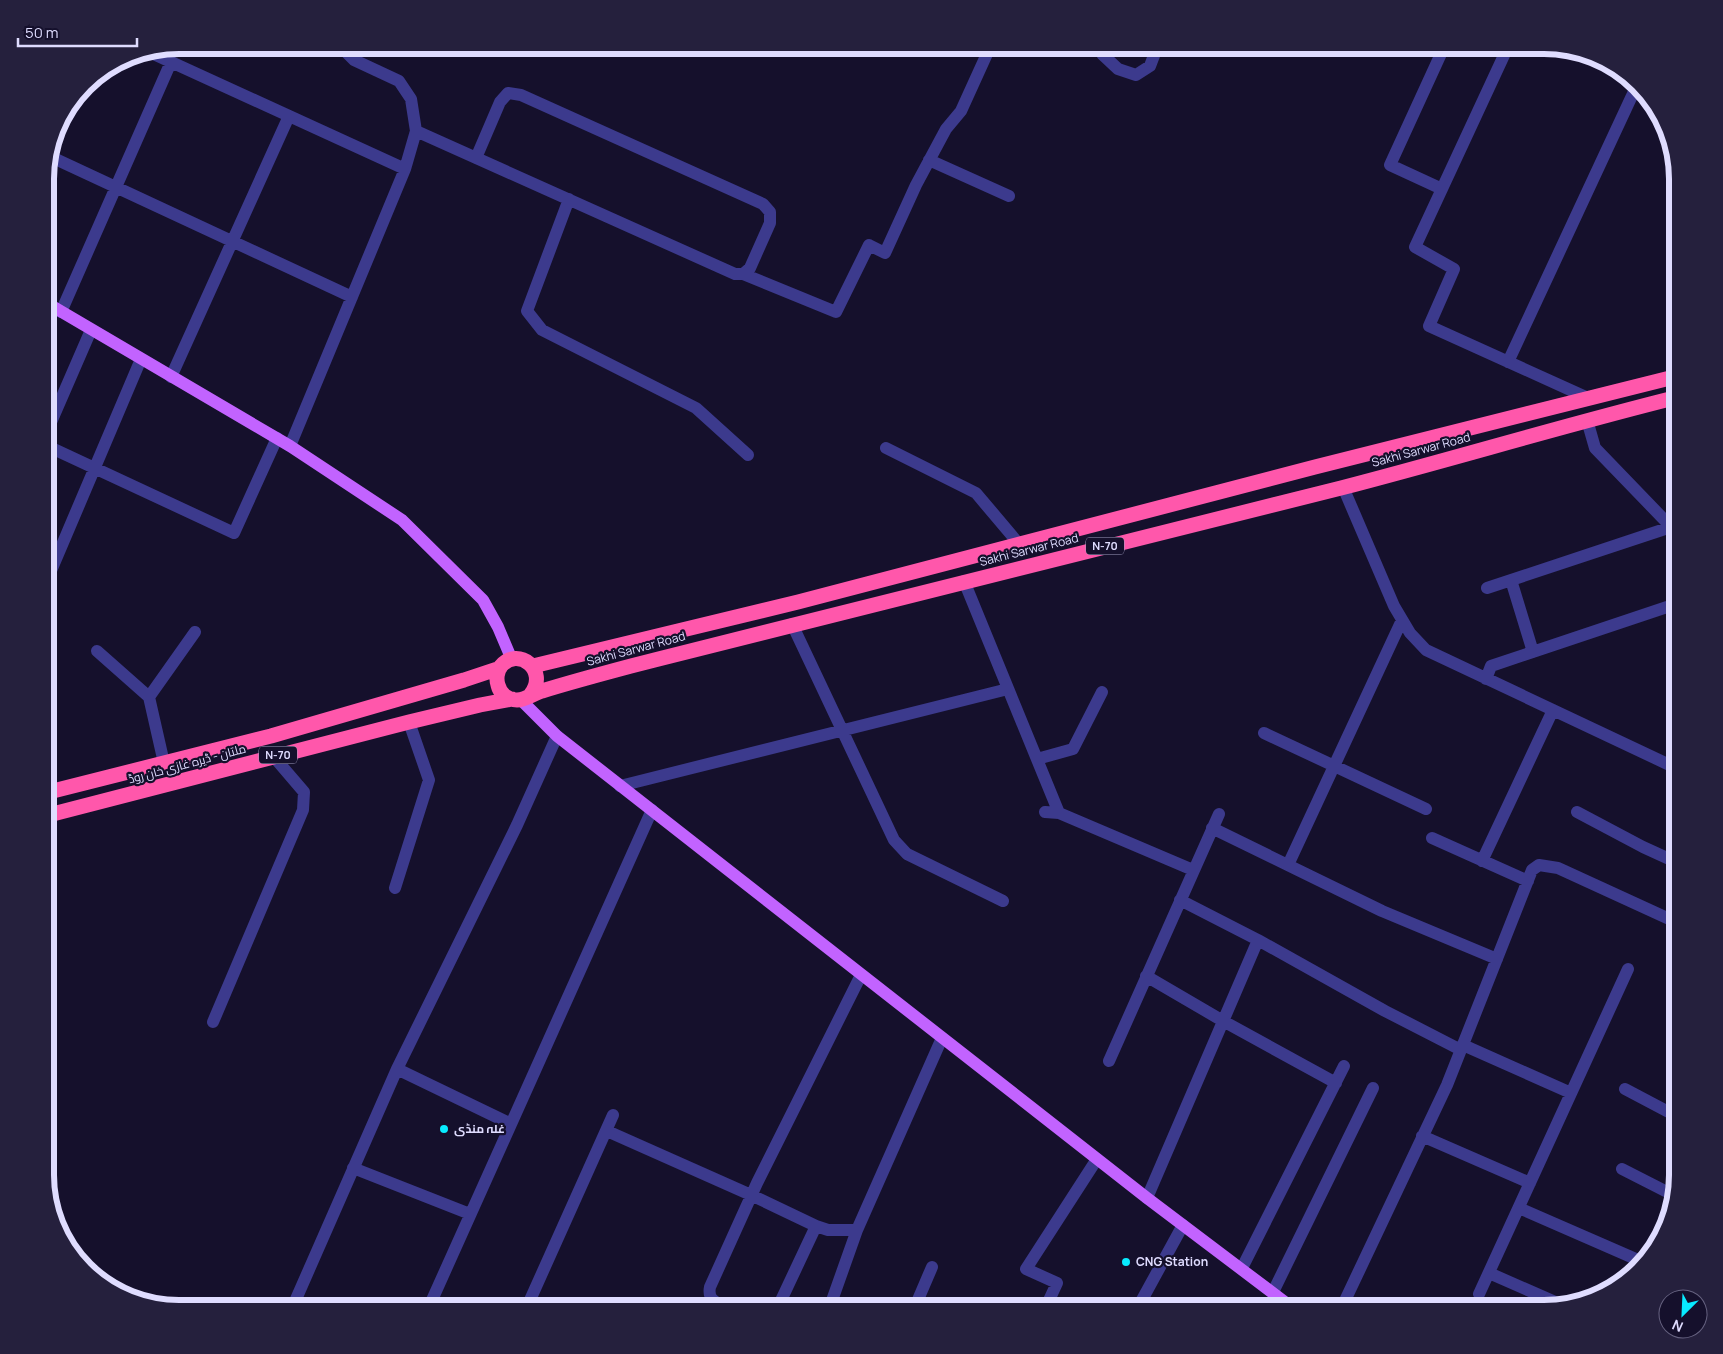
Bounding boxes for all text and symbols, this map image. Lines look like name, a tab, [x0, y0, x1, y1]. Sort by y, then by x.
scale bar	[18, 15, 136, 47]
text: 50 m	[25, 22, 59, 43]
street label: Sakhi Sarwar Road	[1370, 428, 1472, 471]
street label: Sakhi Sarwar Road	[978, 529, 1080, 570]
road number: N-70	[1086, 538, 1124, 554]
street label: Sakhi Sarwar Road	[585, 627, 687, 670]
street label: ملتان - ڈیرہ غازی خان روڈ	[126, 740, 248, 787]
road number: N-70	[259, 746, 297, 764]
place label: غلہ منڈی	[454, 1120, 505, 1137]
marker: غلہ منڈی	[438, 1123, 450, 1135]
place label: CNG Station	[1136, 1253, 1208, 1270]
marker: CNG Station	[1120, 1256, 1132, 1268]
north arrow	[1658, 1289, 1708, 1339]
text: N	[1669, 1316, 1686, 1337]

